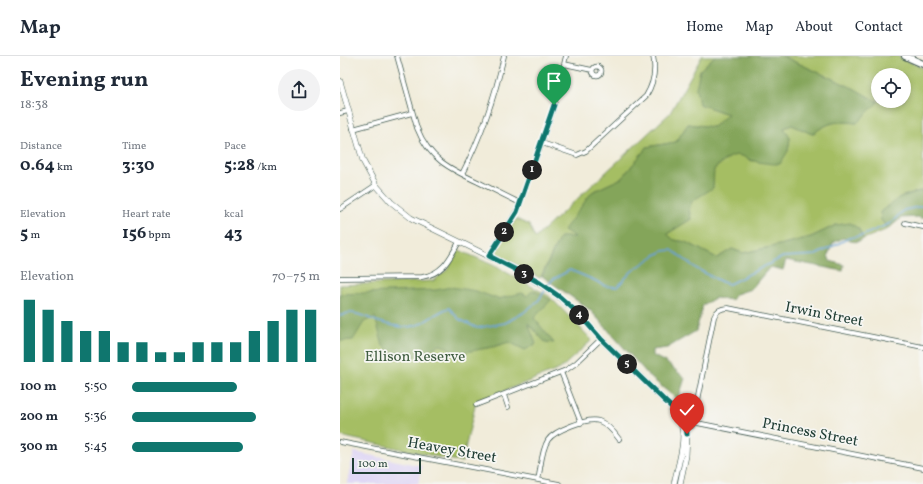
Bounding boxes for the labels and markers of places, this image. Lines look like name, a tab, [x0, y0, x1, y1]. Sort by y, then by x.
pin	[537, 64, 571, 105]
pin: 1	[522, 160, 542, 180]
pin: 2	[494, 222, 514, 242]
pin: 3	[514, 264, 534, 284]
pin: 4	[569, 305, 589, 325]
pin: 5	[617, 354, 637, 374]
pin	[670, 393, 704, 434]

